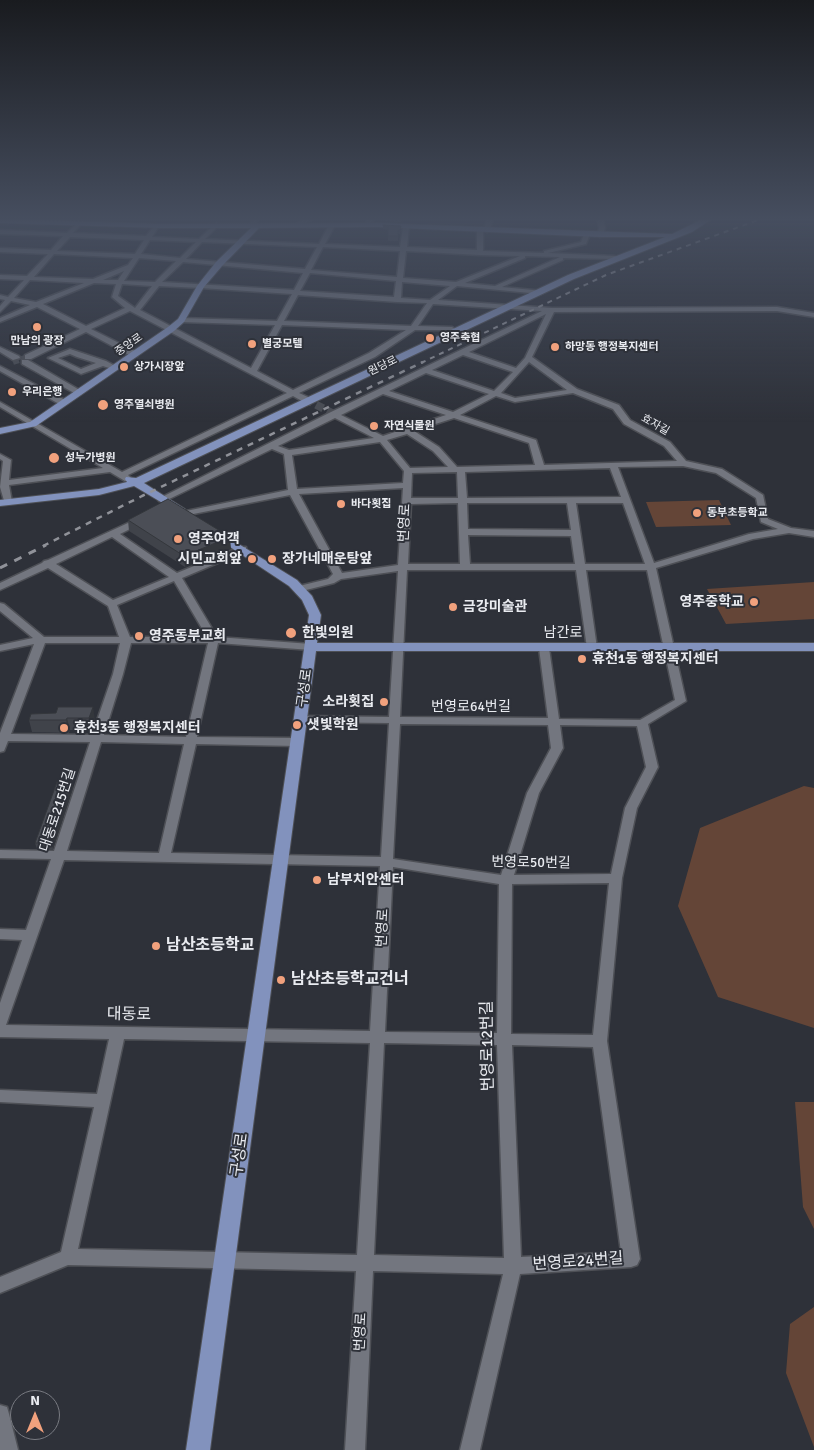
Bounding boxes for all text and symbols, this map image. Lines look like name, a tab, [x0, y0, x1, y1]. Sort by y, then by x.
marker: 만남의 광장	[31, 321, 43, 333]
street label: 중앙로	[113, 331, 145, 359]
place label: 영주축협	[440, 331, 480, 345]
marker: 영주축협	[424, 332, 436, 344]
place label: 만남의 광장	[10, 334, 64, 348]
place label: 별궁모텔	[262, 337, 302, 351]
marker: 별궁모텔	[246, 338, 258, 350]
place label: 하망동 행정복지센터	[565, 340, 658, 354]
marker: 하망동 행정복지센터	[549, 341, 561, 353]
street label: 원당로	[366, 353, 400, 379]
place label: 상가시장앞	[134, 360, 185, 374]
marker: 상가시장앞	[118, 361, 130, 373]
place label: 우리은행	[22, 385, 62, 399]
marker: 우리은행	[6, 386, 18, 398]
marker: 영주열쇠병원	[96, 398, 110, 412]
place label: 영주열쇠병원	[114, 398, 175, 412]
street label: 효자길	[639, 412, 671, 438]
place label: 자연식물원	[384, 419, 435, 433]
marker: 자연식물원	[368, 420, 380, 432]
marker: 성누가병원	[47, 451, 61, 465]
place label: 성누가병원	[65, 451, 116, 465]
place label: 바다횟집	[351, 497, 391, 511]
marker: 바다횟집	[335, 498, 347, 510]
street label: 번영로	[396, 503, 414, 543]
place label: 동부초등학교	[707, 506, 768, 520]
marker: 동부초등학교	[691, 507, 703, 519]
place label: 영주여객	[188, 531, 240, 547]
marker: 영주여객	[172, 533, 184, 545]
place label: 시민교회앞	[178, 551, 242, 567]
place label: 장가네매운탕앞	[282, 551, 372, 567]
marker: 시민교회앞	[246, 553, 258, 565]
marker: 장가네매운탕앞	[266, 553, 278, 565]
place label: 영주중학교	[680, 594, 744, 610]
marker: 영주중학교	[748, 596, 760, 608]
place label: 금강미술관	[463, 599, 527, 615]
marker: 금강미술관	[447, 601, 459, 613]
place label: 한빛의원	[302, 625, 354, 641]
street label: 남간로	[544, 625, 582, 641]
marker: 한빛의원	[284, 626, 298, 640]
place label: 영주동부교회	[149, 628, 226, 644]
marker: 영주동부교회	[133, 630, 145, 642]
place label: 휴천1동 행정복지센터	[592, 651, 719, 667]
marker: 휴천1동 행정복지센터	[576, 653, 588, 665]
street label: 구성로	[294, 668, 316, 708]
place label: 소라횟집	[322, 694, 374, 710]
marker: 소라횟집	[378, 696, 390, 708]
street label: 번영로64번길	[431, 699, 511, 715]
place label: 샛빛학원	[307, 717, 359, 733]
marker: 샛빛학원	[291, 719, 303, 731]
place label: 휴천3동 행정복지센터	[74, 720, 201, 736]
marker: 휴천3동 행정복지센터	[58, 722, 70, 734]
street label: 대동로215번길	[37, 766, 79, 854]
street label: 번영로50번길	[491, 854, 571, 872]
place label: 남부치안센터	[327, 872, 404, 888]
marker: 남부치안센터	[311, 874, 323, 886]
street label: 번영로	[374, 908, 392, 948]
place label: 남산초등학교	[166, 936, 254, 956]
marker: 남산초등학교	[150, 940, 162, 952]
place label: 남산초등학교건너	[291, 970, 409, 990]
marker: 남산초등학교건너	[275, 974, 287, 986]
street label: 번영로12번길	[478, 1000, 498, 1092]
street label: 대동로	[107, 1005, 151, 1025]
street label: 구성로	[227, 1132, 253, 1178]
street label: 번영로24번길	[532, 1249, 624, 1275]
street label: 번영로	[352, 1312, 370, 1352]
north arrow	[10, 1390, 60, 1440]
text: N	[30, 1392, 40, 1409]

